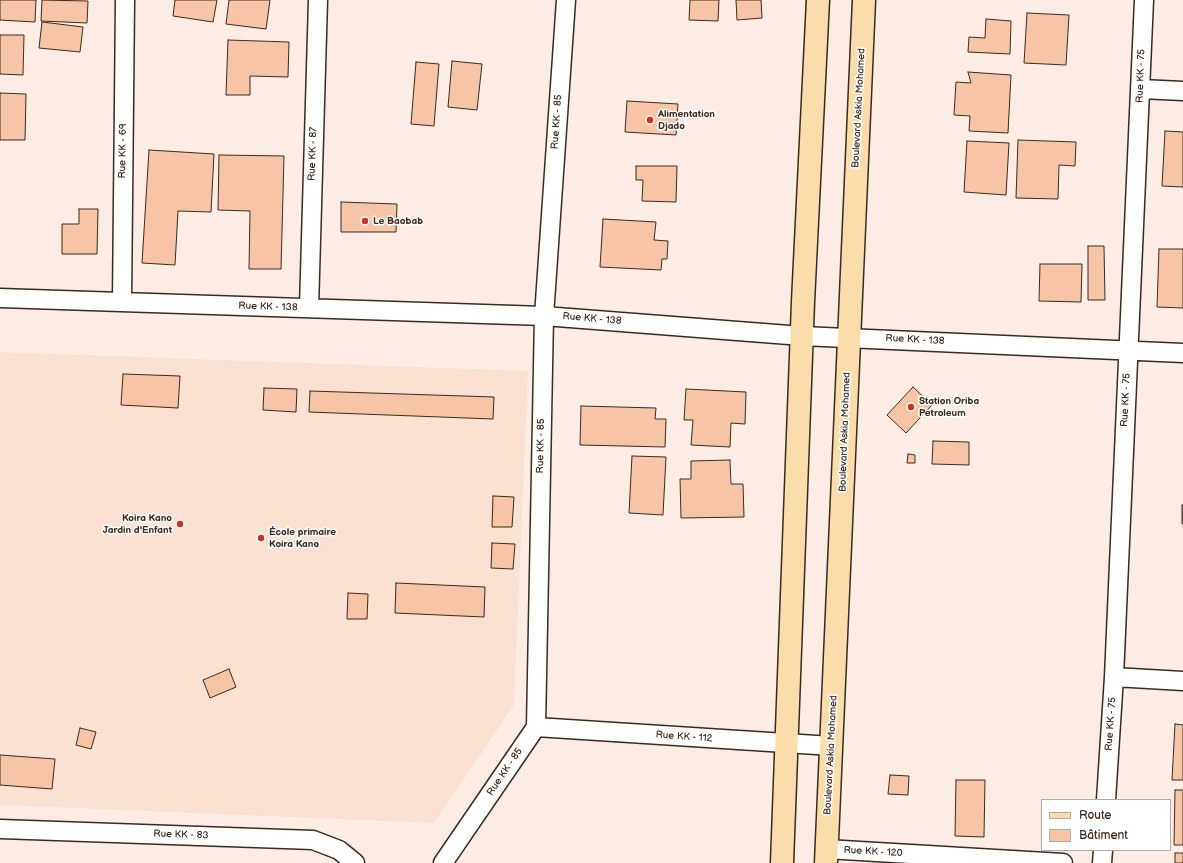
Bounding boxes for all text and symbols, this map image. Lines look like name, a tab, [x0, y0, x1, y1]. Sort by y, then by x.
street label: Boulevard Askia Mohamed	[850, 48, 868, 168]
street label: Rue KK - 75	[1134, 49, 1148, 103]
street label: Rue KK - 85	[549, 94, 565, 150]
place label: Alimentation Djado	[658, 108, 715, 132]
marker: Alimentation Djado	[645, 115, 655, 125]
street label: Rue KK - 69	[117, 123, 129, 179]
street label: Rue KK - 87	[306, 127, 320, 181]
place label: Le Baobab	[373, 215, 423, 227]
marker: Le Baobab	[360, 216, 370, 226]
street label: Rue KK - 138	[238, 300, 298, 314]
street label: Rue KK - 138	[562, 310, 622, 328]
street label: Rue KK - 138	[885, 332, 945, 348]
street label: Boulevard Askia Mohamed	[837, 372, 853, 492]
street label: Rue KK - 75	[1119, 373, 1133, 427]
place label: Station Oriba Petroleum	[919, 395, 979, 418]
marker: Station Oriba Petroleum	[906, 402, 916, 412]
street label: Rue KK - 85	[535, 418, 547, 474]
place label: Koira Kano Jardin d'Enfant	[103, 512, 172, 536]
marker: Koira Kano Jardin d'Enfant	[175, 519, 185, 529]
place label: École primaire Koira Kano	[269, 526, 336, 550]
marker: École primaire Koira Kano	[256, 533, 266, 543]
street label: Boulevard Askia Mohamed	[822, 695, 840, 815]
street label: Rue KK - 75	[1103, 697, 1119, 751]
street label: Rue KK - 112	[655, 729, 713, 745]
street label: Rue KK - 85	[485, 746, 525, 798]
legend	[1041, 799, 1171, 851]
text: Route	[1079, 808, 1111, 823]
street label: Rue KK - 83	[153, 828, 209, 842]
text: Bâtiment	[1079, 828, 1128, 843]
street label: Rue KK - 120	[843, 844, 903, 860]

